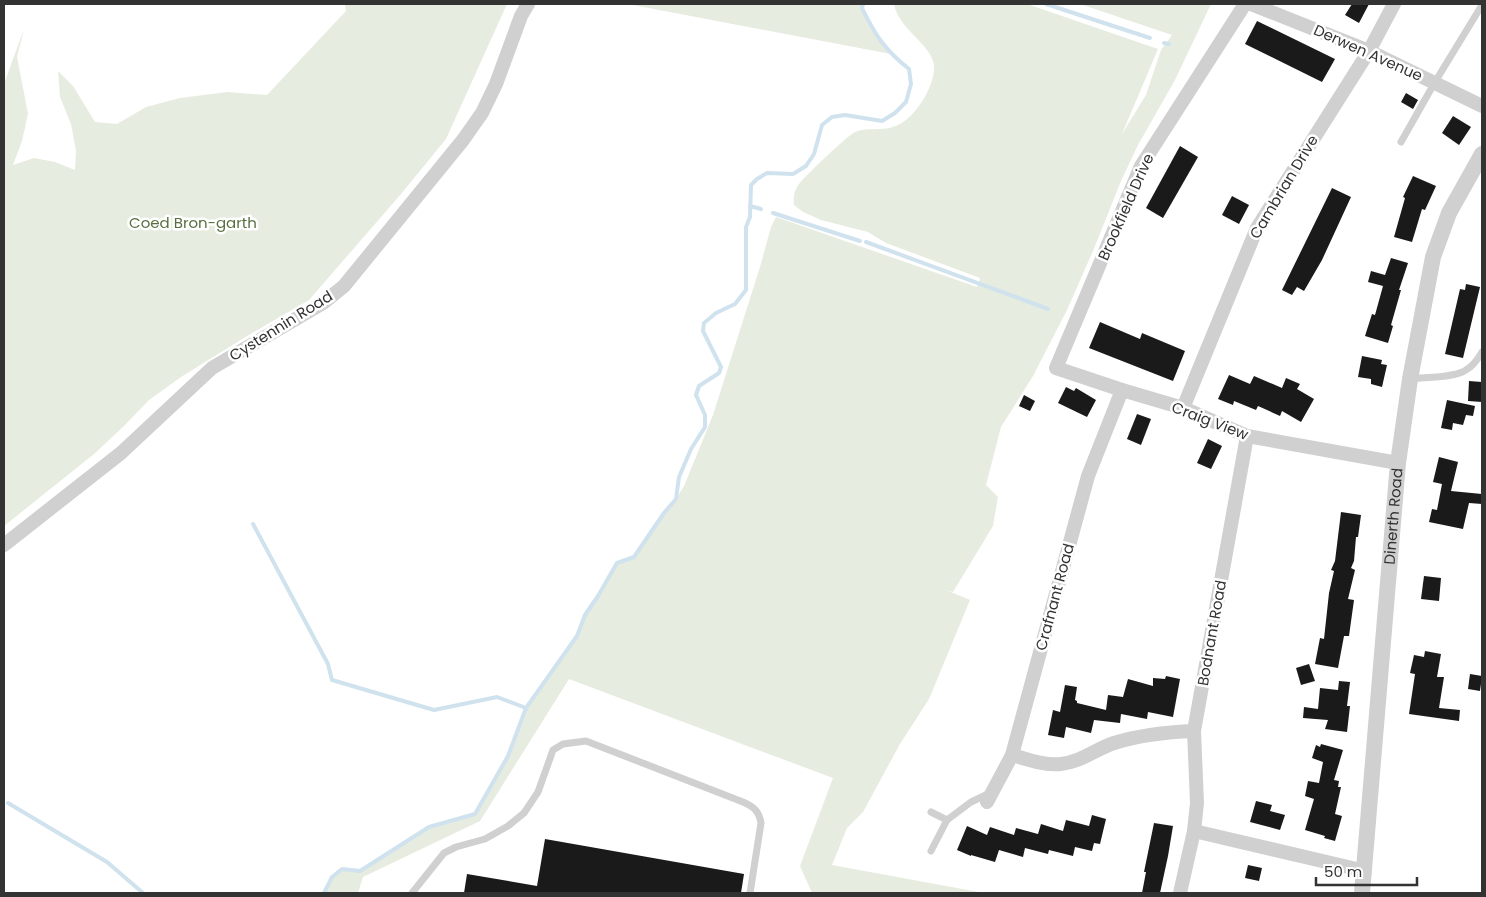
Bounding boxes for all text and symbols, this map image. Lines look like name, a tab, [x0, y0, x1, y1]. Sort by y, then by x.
street label: Derwen Avenue	[1310, 19, 1426, 86]
street label: Cambrian Drive	[1244, 131, 1323, 243]
street label: Brookfield Drive	[1093, 150, 1159, 264]
park label: Coed Bron-garth	[129, 212, 257, 233]
street label: Cystennin Road	[225, 285, 336, 366]
street label: Craig View	[1169, 396, 1252, 445]
street label: Dinerth Road	[1379, 467, 1408, 565]
street label: Crafnant Road	[1030, 541, 1079, 653]
street label: Bodnant Road	[1192, 579, 1231, 687]
scale bar	[1316, 854, 1417, 886]
text: 50 m	[1324, 861, 1362, 882]

